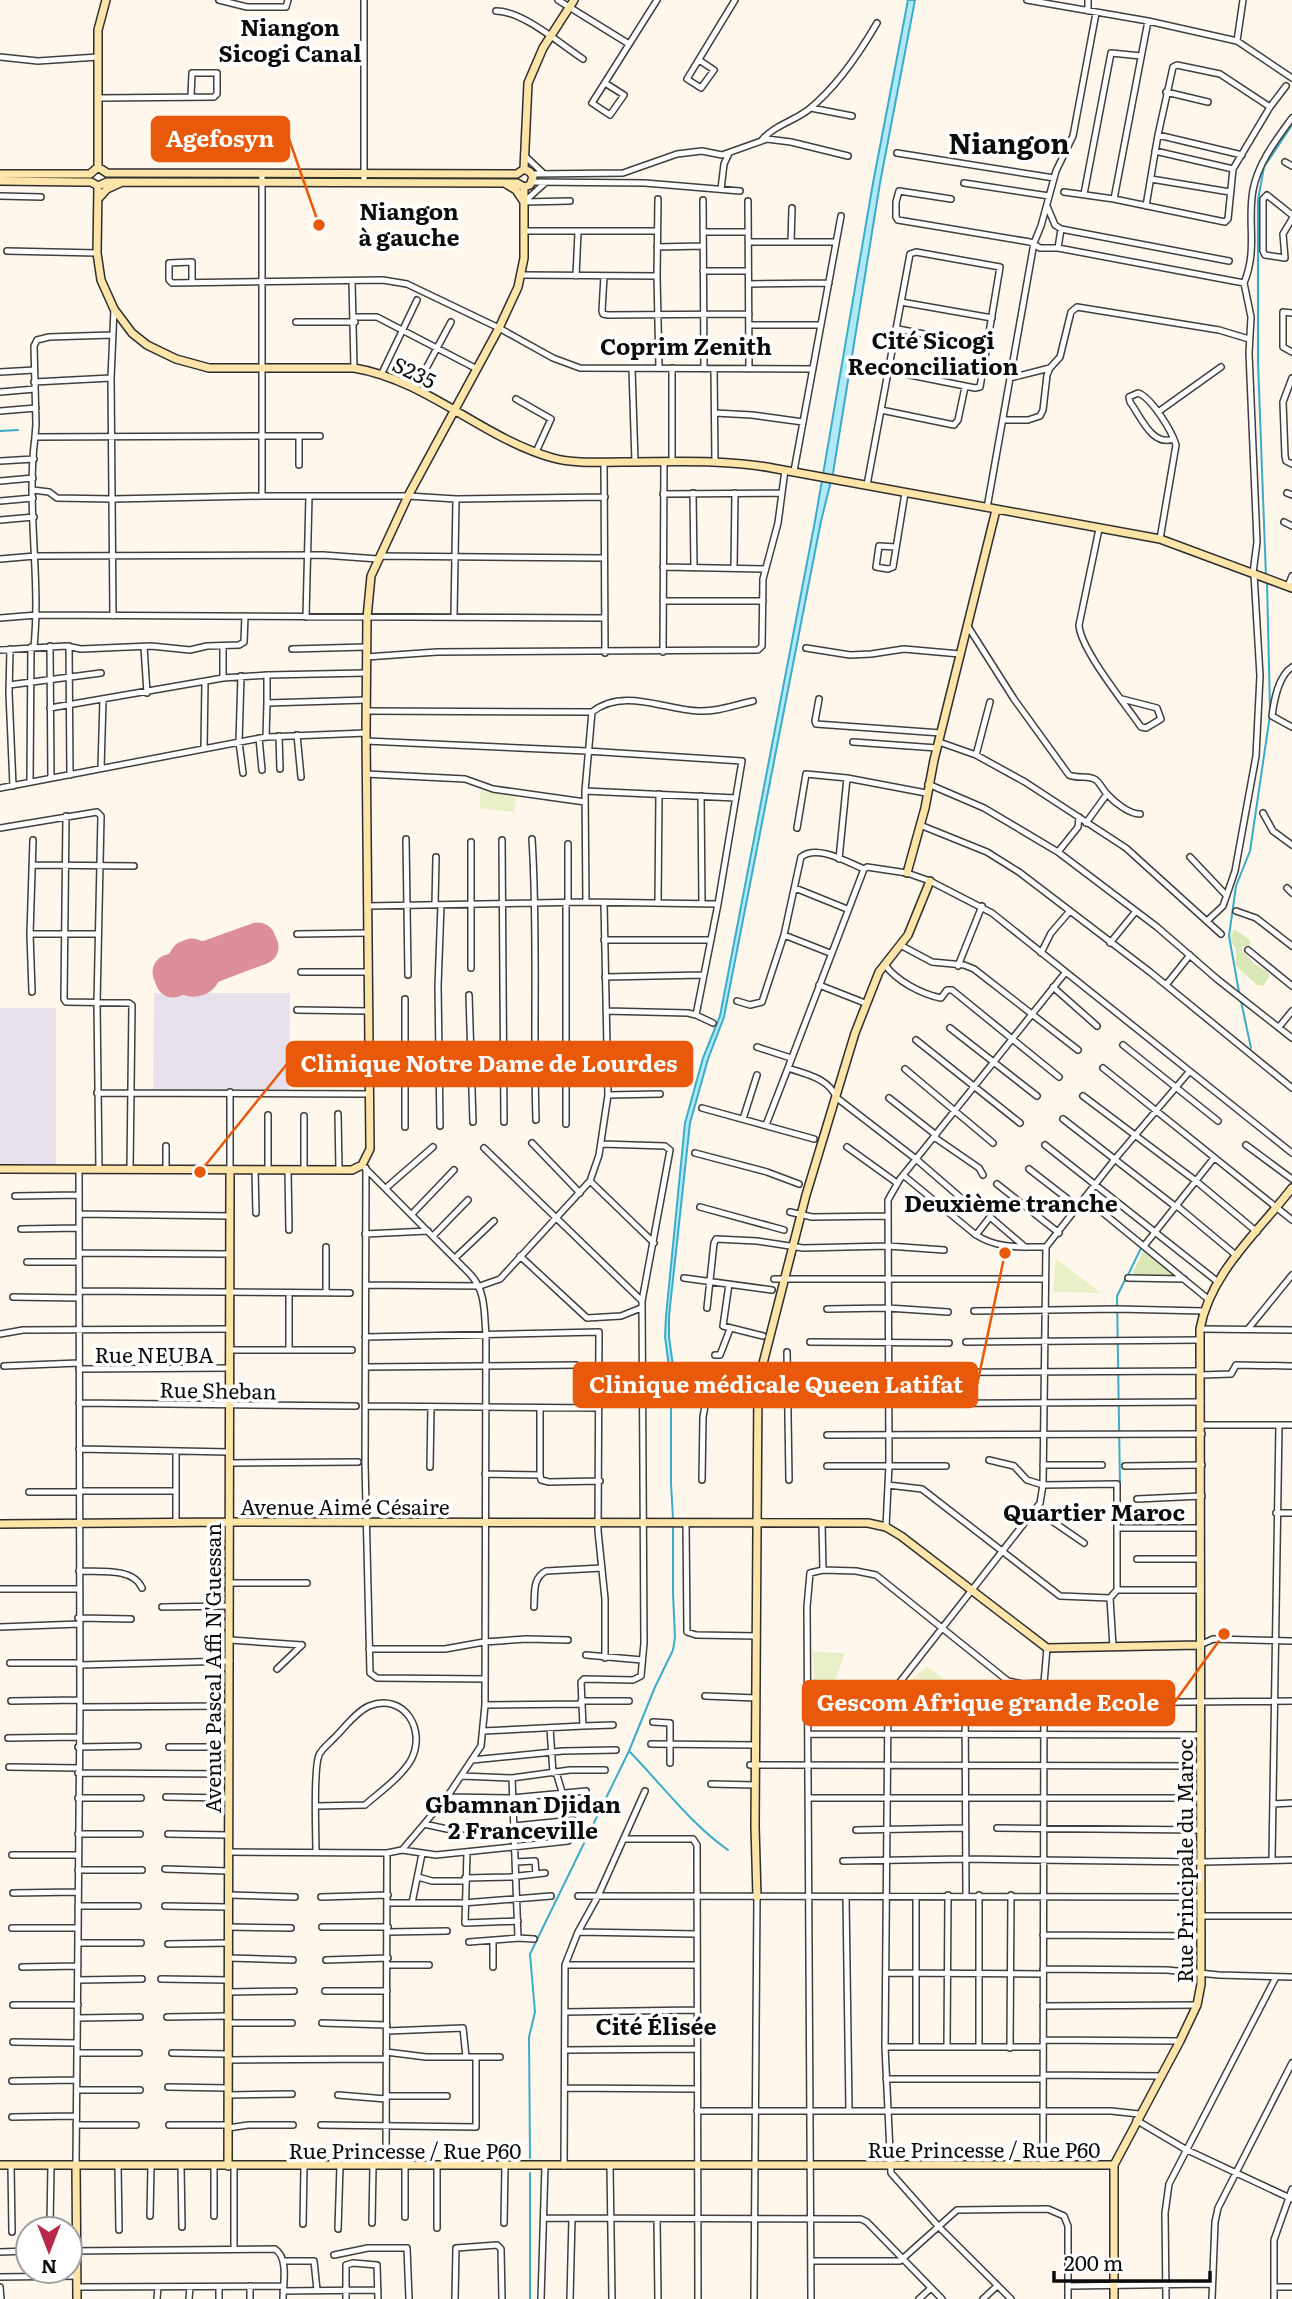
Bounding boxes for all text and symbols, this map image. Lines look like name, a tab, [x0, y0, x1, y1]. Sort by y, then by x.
district label: Niangon Sicogi Canal	[219, 9, 361, 69]
callout: Agefosyn	[152, 117, 289, 161]
text: Agefosyn	[166, 120, 274, 154]
district label: Niangon	[948, 121, 1070, 163]
district label: Niangon à gauche	[358, 193, 460, 253]
district label: Cité Sicogi Reconciliation	[848, 322, 1018, 382]
district label: Coprim Zenith	[600, 328, 772, 362]
street label: S235	[388, 347, 442, 395]
callout: Clinique Notre Dame de Lourdes	[287, 1042, 692, 1086]
text: Clinique Notre Dame de Lourdes	[301, 1045, 677, 1079]
district label: Deuxième tranche	[904, 1185, 1118, 1219]
street label: Rue NEUBA	[94, 1338, 214, 1369]
callout: Clinique médicale Queen Latifat	[574, 1363, 977, 1407]
text: Clinique médicale Queen Latifat	[589, 1366, 963, 1400]
street label: Rue Sheban	[159, 1372, 277, 1406]
street label: Avenue Aimé Césaire	[240, 1490, 450, 1521]
district label: Quartier Maroc	[1003, 1494, 1185, 1528]
street label: Avenue Pascal Affi N'Guessan	[196, 1523, 227, 1813]
callout: Gescom Afrique grande Ecole	[803, 1681, 1174, 1725]
text: Gescom Afrique grande Ecole	[817, 1684, 1159, 1718]
street label: Rue Principale du Maroc	[1168, 1739, 1199, 1983]
district label: Gbamnan Djidan 2 Franceville	[425, 1786, 621, 1846]
district label: Cité Élisée	[595, 2008, 717, 2042]
street label: Rue Princesse / Rue P60	[867, 2133, 1101, 2164]
street label: Rue Princesse / Rue P60	[288, 2134, 522, 2165]
north arrow	[14, 2215, 84, 2285]
scale bar	[1054, 2240, 1210, 2284]
text: 200 m	[1064, 2246, 1124, 2277]
text: N	[41, 2254, 57, 2282]

